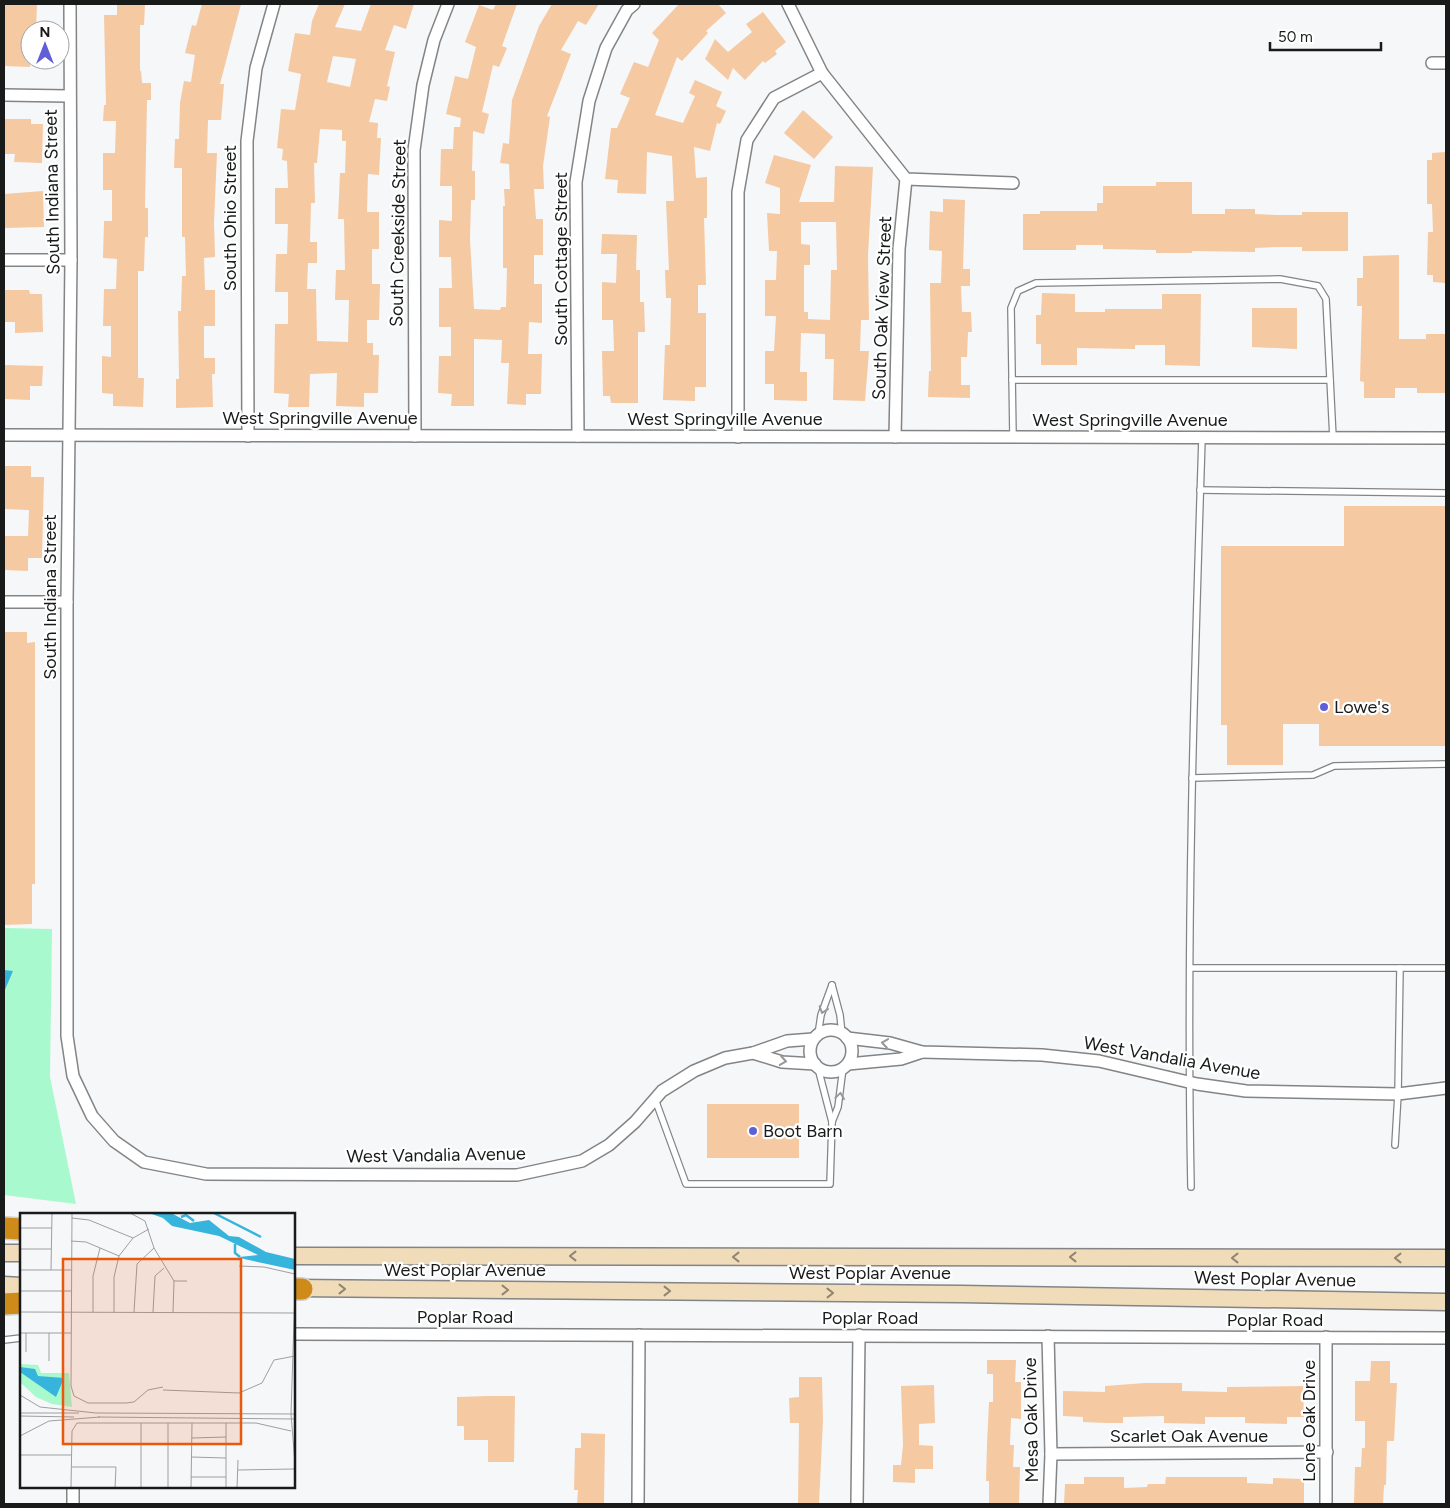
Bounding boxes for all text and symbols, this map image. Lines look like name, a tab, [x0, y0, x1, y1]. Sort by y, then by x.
north arrow	[20, 20, 70, 70]
scale bar	[1270, 20, 1381, 52]
text: N	[40, 24, 50, 41]
text: 50 m	[1278, 28, 1313, 46]
street label: South Indiana Street	[40, 109, 64, 275]
street label: South Creekside Street	[385, 139, 411, 327]
street label: South Ohio Street	[219, 145, 241, 291]
street label: South Cottage Street	[550, 172, 572, 346]
street label: South Oak View Street	[868, 215, 896, 401]
street label: West Springville Avenue	[222, 407, 418, 429]
street label: West Springville Avenue	[627, 408, 823, 430]
street label: West Springville Avenue	[1032, 409, 1228, 431]
street label: South Indiana Street	[39, 514, 61, 680]
place label: Lowe's	[1334, 696, 1389, 718]
marker: Lowe's	[1318, 701, 1330, 713]
one-way arrow	[819, 1005, 829, 1013]
street label: West Vandalia Avenue	[1082, 1032, 1262, 1084]
one-way arrow	[881, 1038, 890, 1048]
one-way arrow	[780, 1055, 788, 1066]
one-way arrow	[834, 1092, 844, 1100]
place label: Boot Barn	[763, 1120, 842, 1142]
marker: Boot Barn	[747, 1125, 759, 1137]
street label: West Vandalia Avenue	[346, 1142, 526, 1168]
inset map	[20, 1213, 295, 1488]
one-way arrow	[569, 1251, 577, 1261]
one-way arrow	[732, 1252, 740, 1262]
one-way arrow	[1068, 1252, 1076, 1262]
one-way arrow	[1231, 1253, 1238, 1263]
one-way arrow	[1393, 1253, 1401, 1263]
street label: West Poplar Avenue	[384, 1259, 546, 1281]
street label: West Poplar Avenue	[789, 1262, 951, 1284]
street label: West Poplar Avenue	[1194, 1267, 1356, 1291]
one-way arrow	[339, 1284, 347, 1294]
one-way arrow	[502, 1285, 509, 1295]
one-way arrow	[664, 1286, 672, 1297]
one-way arrow	[826, 1288, 834, 1298]
street label: Poplar Road	[417, 1306, 513, 1328]
street label: Poplar Road	[822, 1307, 918, 1329]
street label: Poplar Road	[1227, 1309, 1323, 1331]
street label: Mesa Oak Drive	[1019, 1357, 1043, 1483]
street label: Lone Oak Drive	[1298, 1360, 1320, 1482]
street label: Scarlet Oak Avenue	[1110, 1425, 1268, 1447]

